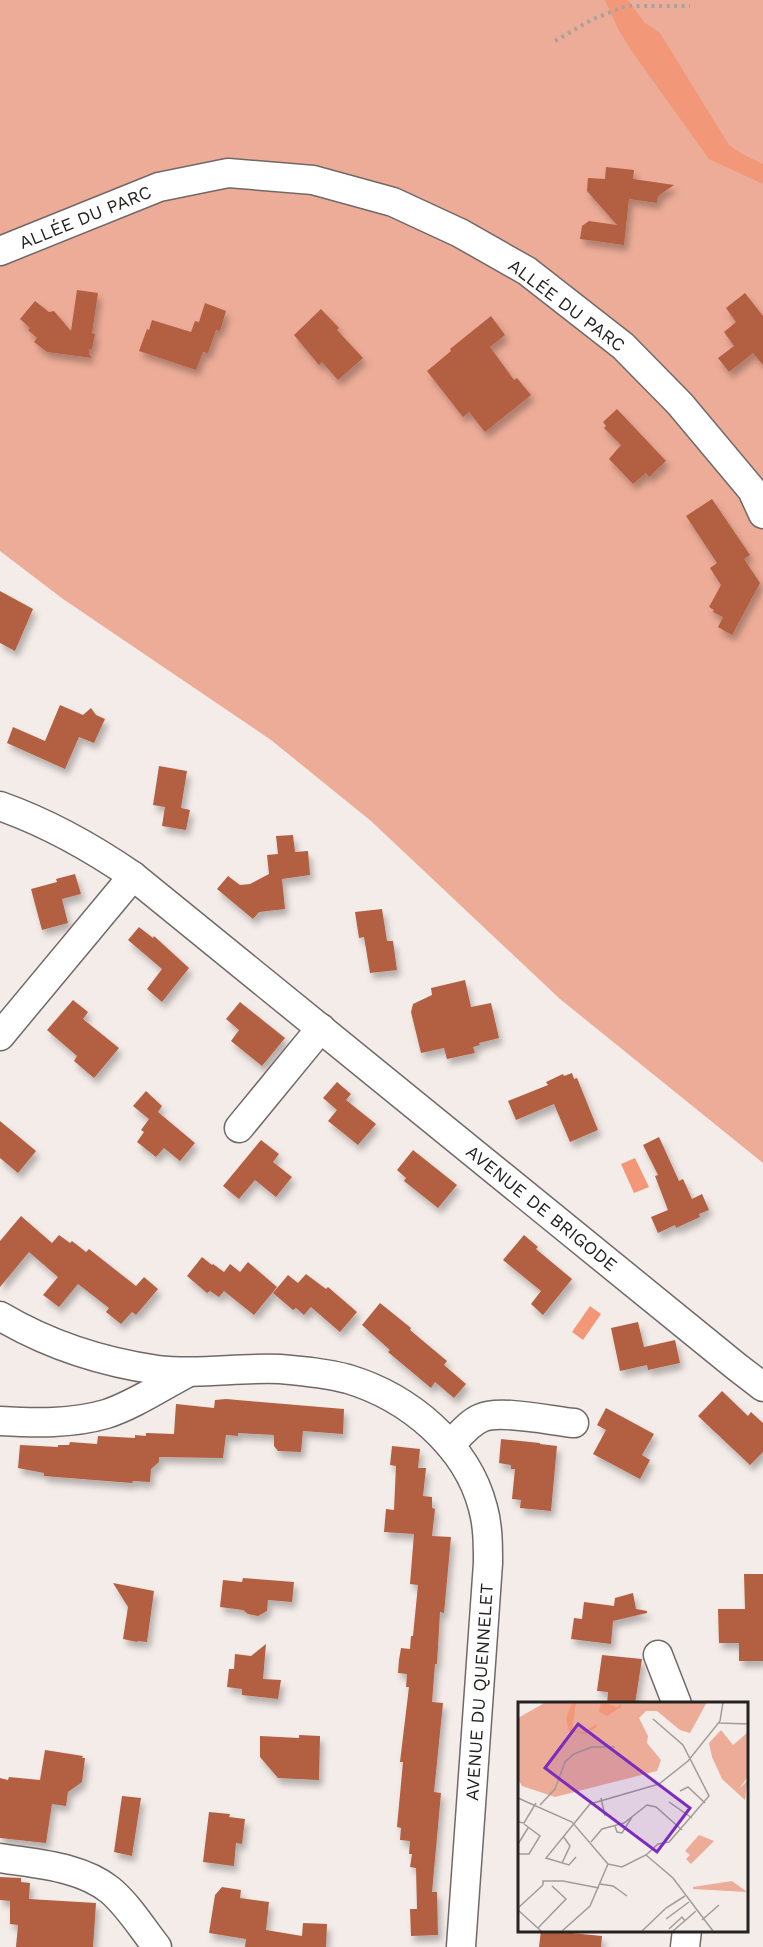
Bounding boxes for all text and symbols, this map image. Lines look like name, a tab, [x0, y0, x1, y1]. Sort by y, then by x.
street label: ALLÉE DU PARC	[16, 181, 154, 253]
street label: ALLÉE DU PARC	[505, 254, 629, 356]
street label: AVENUE DE BRIGODE	[462, 1141, 622, 1275]
street label: AVENUE DU QUENNELET	[461, 1582, 497, 1802]
inset map	[518, 1702, 748, 1932]

